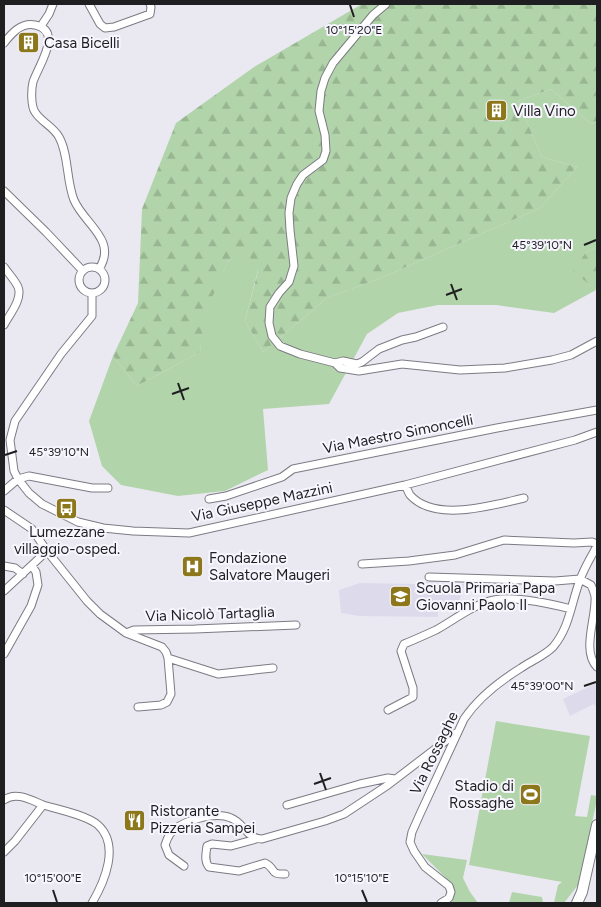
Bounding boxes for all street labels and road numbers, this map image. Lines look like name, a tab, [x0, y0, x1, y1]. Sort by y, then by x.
street label: Via Maestro Simoncelli	[321, 411, 475, 457]
street label: Via Giuseppe Mazzini	[190, 478, 334, 526]
street label: Via Nicolò Tartaglia	[145, 603, 275, 625]
street label: Via Rossaghe	[406, 708, 462, 798]

